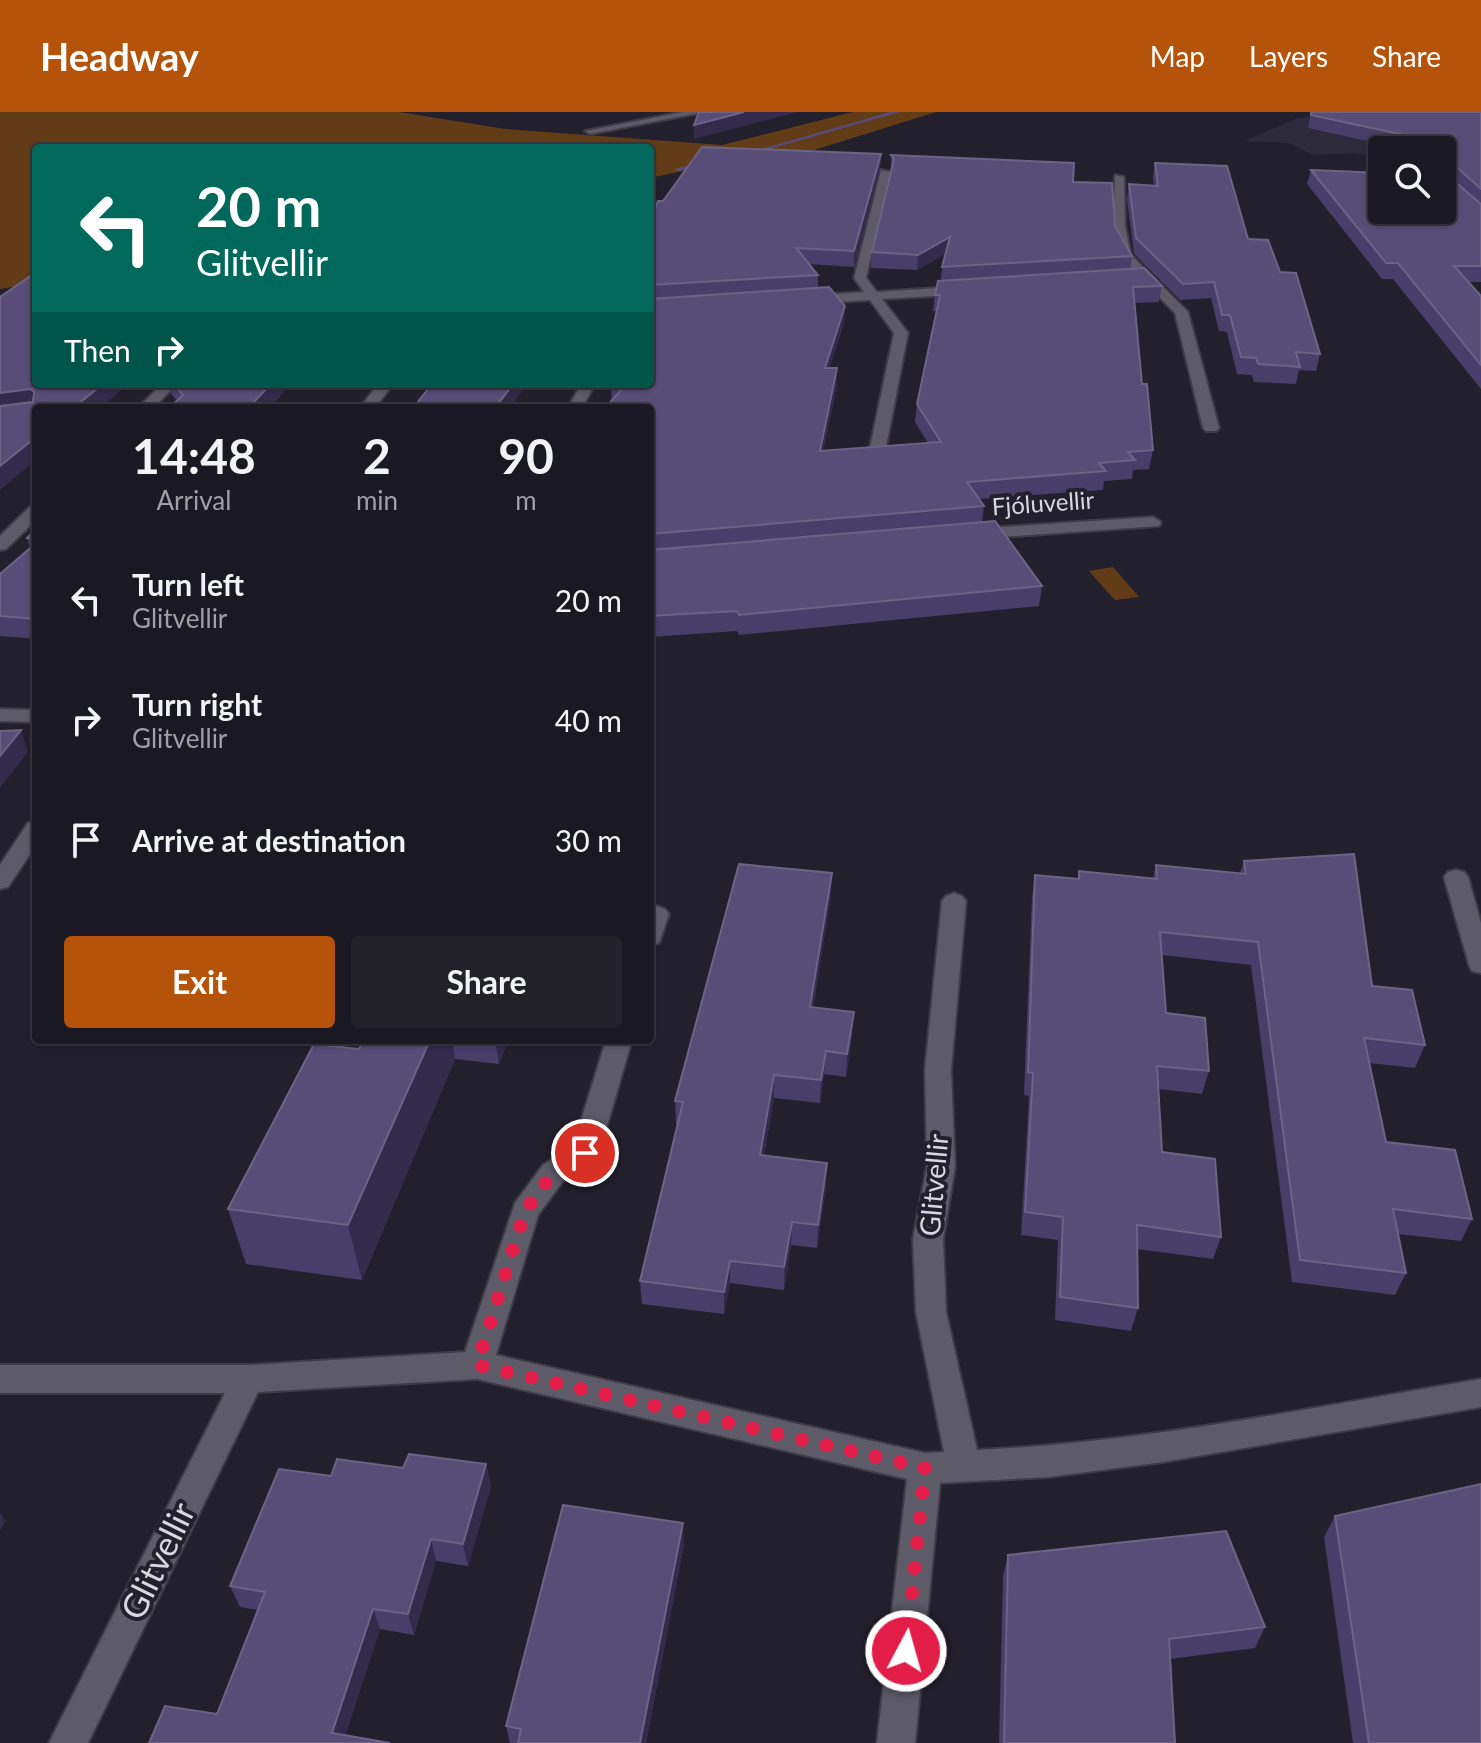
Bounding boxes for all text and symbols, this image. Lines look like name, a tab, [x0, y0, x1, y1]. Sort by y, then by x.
text: Headway	[40, 33, 199, 79]
text: Map	[1150, 39, 1205, 73]
text: Layers	[1249, 39, 1328, 73]
text: Share	[1372, 39, 1441, 73]
map controls	[1368, 136, 1456, 224]
button: search	[1368, 136, 1456, 224]
text: 20 m	[196, 172, 321, 239]
icon: left	[64, 176, 168, 280]
text: Glitvellir	[196, 240, 328, 284]
icon: right	[147, 328, 191, 372]
text: Then	[64, 332, 131, 368]
text: 14:48	[132, 427, 256, 484]
text: 2	[363, 427, 391, 484]
text: 90	[498, 427, 554, 484]
text: Arrival	[157, 484, 231, 516]
text: min	[356, 484, 398, 516]
text: m	[515, 484, 537, 516]
street label: Fjóluvellir	[991, 484, 1095, 521]
text: Turn left	[132, 566, 244, 602]
icon: left	[64, 578, 108, 622]
text: 20 m	[555, 582, 622, 618]
text: Glitvellir	[132, 602, 227, 634]
text: Turn right	[132, 686, 262, 722]
icon: right	[64, 698, 108, 742]
text: 40 m	[555, 702, 622, 738]
text: Glitvellir	[132, 722, 227, 754]
icon: arrive	[64, 818, 108, 862]
text: Arrive at destination	[132, 822, 406, 858]
text: 30 m	[555, 822, 622, 858]
button: Exit	[64, 936, 335, 1028]
button: Share	[351, 936, 622, 1028]
pin	[551, 1119, 619, 1187]
icon: arrive	[563, 1131, 607, 1175]
street label: Glitvellir	[912, 1132, 954, 1238]
street label: Glitvellir	[111, 1495, 203, 1625]
position arrow	[864, 1609, 948, 1693]

